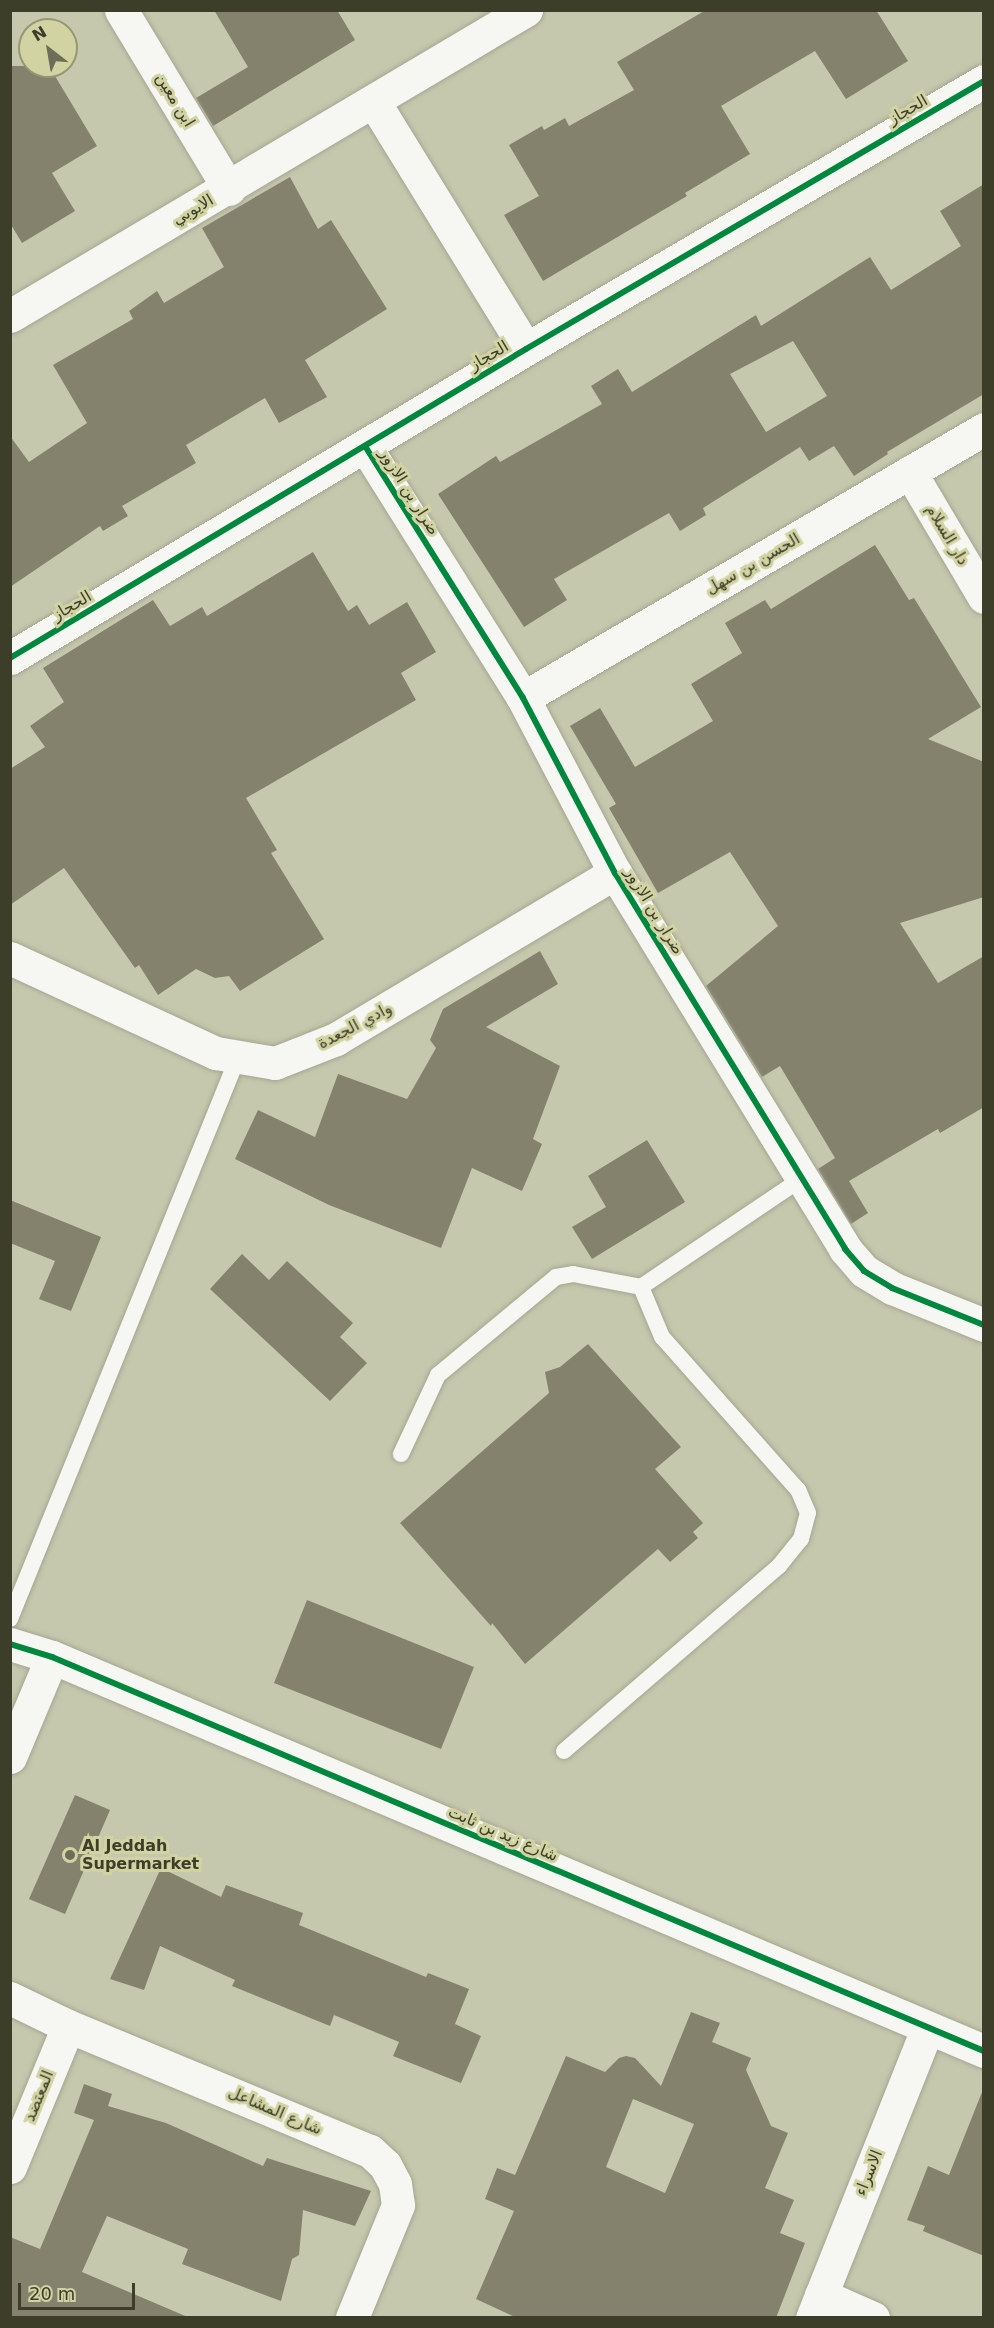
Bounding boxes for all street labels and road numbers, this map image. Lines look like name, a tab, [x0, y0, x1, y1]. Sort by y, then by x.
street label: ابن معين	[151, 70, 199, 130]
street label: الحجاز	[885, 91, 931, 129]
street label: الايوبي	[169, 191, 217, 229]
street label: الحجاز	[466, 337, 512, 375]
street label: ضرار بن الازور	[375, 445, 443, 539]
street label: دار السلام	[921, 501, 973, 569]
street label: الحسن بن سهل	[702, 529, 804, 599]
street label: الحجاز	[49, 587, 95, 625]
street label: ضرار بن الازور	[620, 864, 688, 958]
street label: وادي الجعدة	[315, 998, 395, 1054]
street label: شارع زيد بن ثابت	[445, 1802, 561, 1866]
street label: المعتضد	[20, 2068, 58, 2124]
street label: شارع المشاعل	[225, 2083, 325, 2139]
street label: الاسراء	[851, 2147, 887, 2199]

